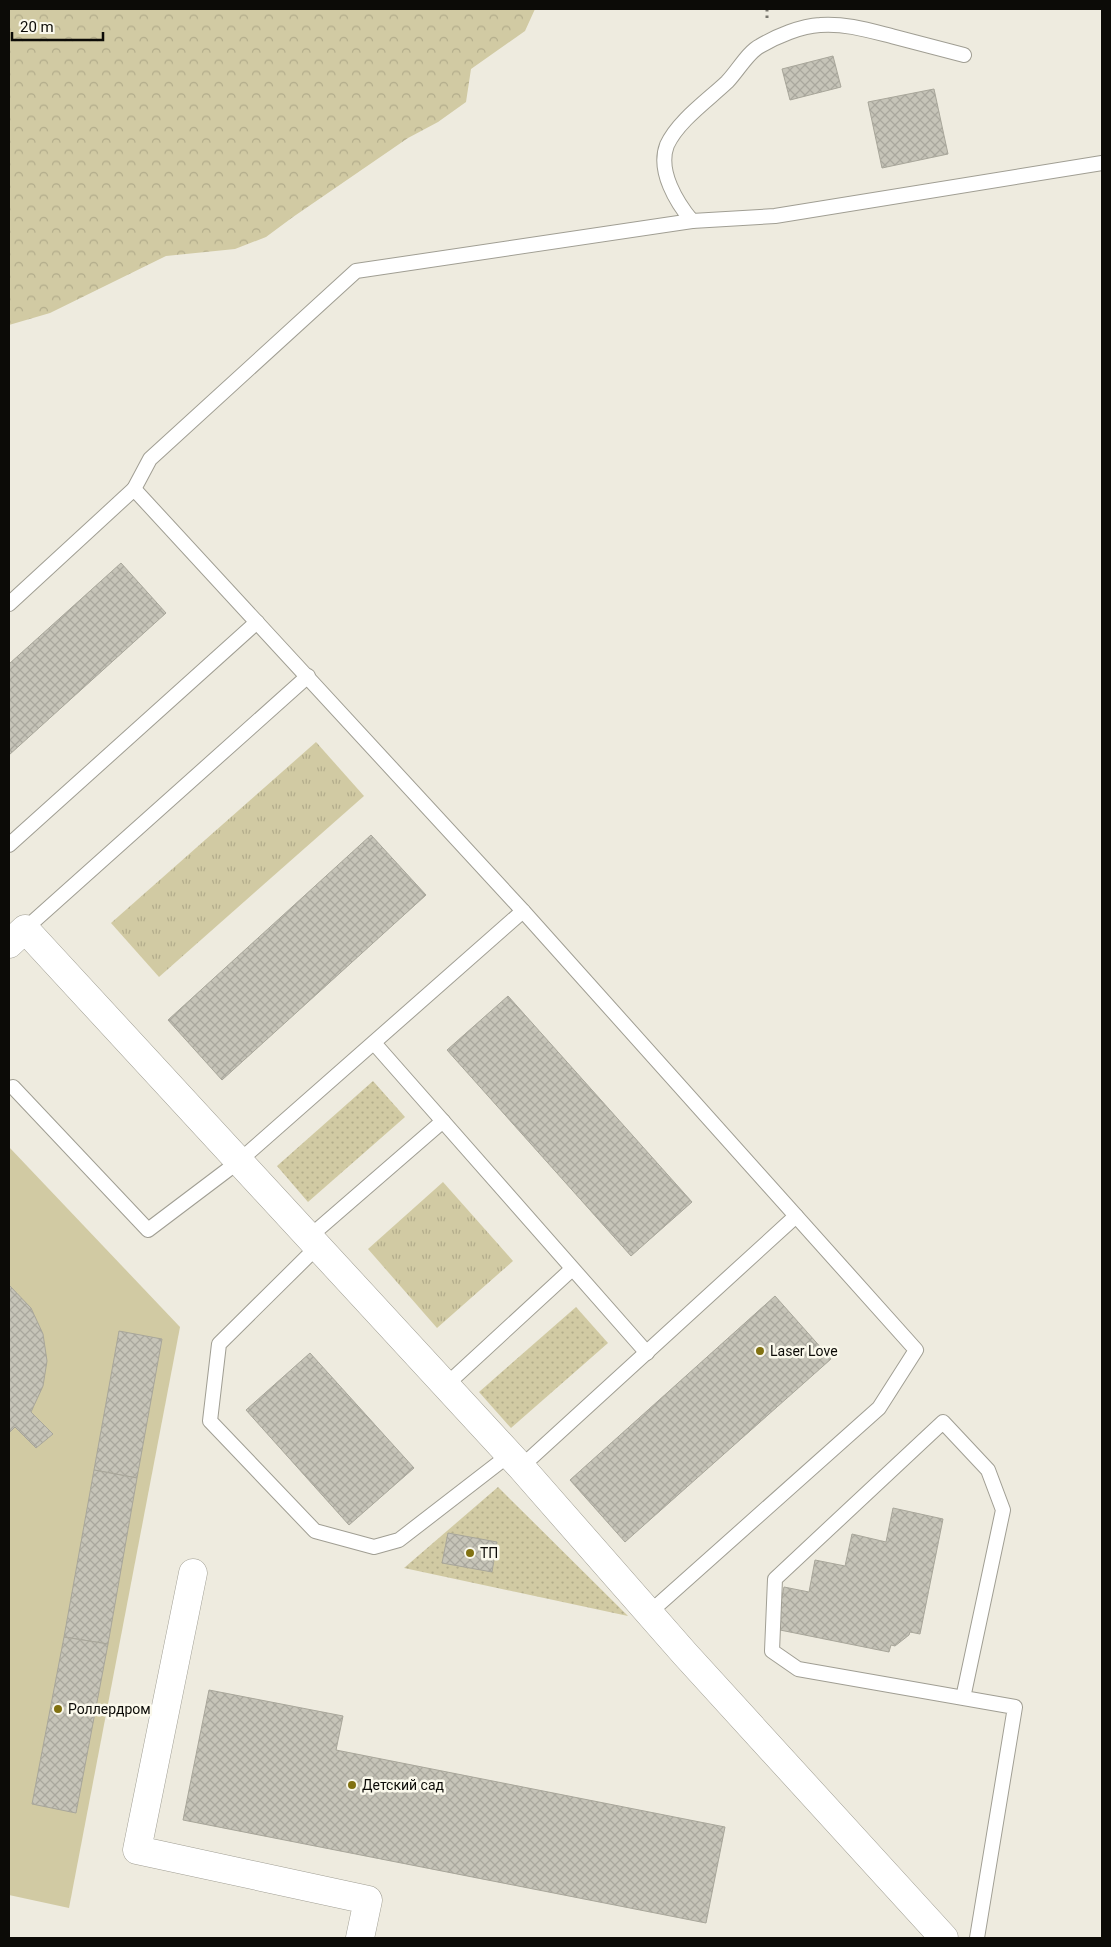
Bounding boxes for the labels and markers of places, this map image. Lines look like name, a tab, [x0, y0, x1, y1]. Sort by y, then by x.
place label: Laser Love	[770, 1343, 838, 1359]
marker: Laser Love	[754, 1345, 766, 1357]
place label: ТП	[480, 1545, 498, 1561]
marker: ТП	[464, 1547, 476, 1559]
place label: Роллердром	[68, 1701, 151, 1717]
marker: Роллердром	[52, 1703, 64, 1715]
place label: Детский сад	[362, 1777, 445, 1793]
marker: Детский сад	[346, 1779, 358, 1791]

